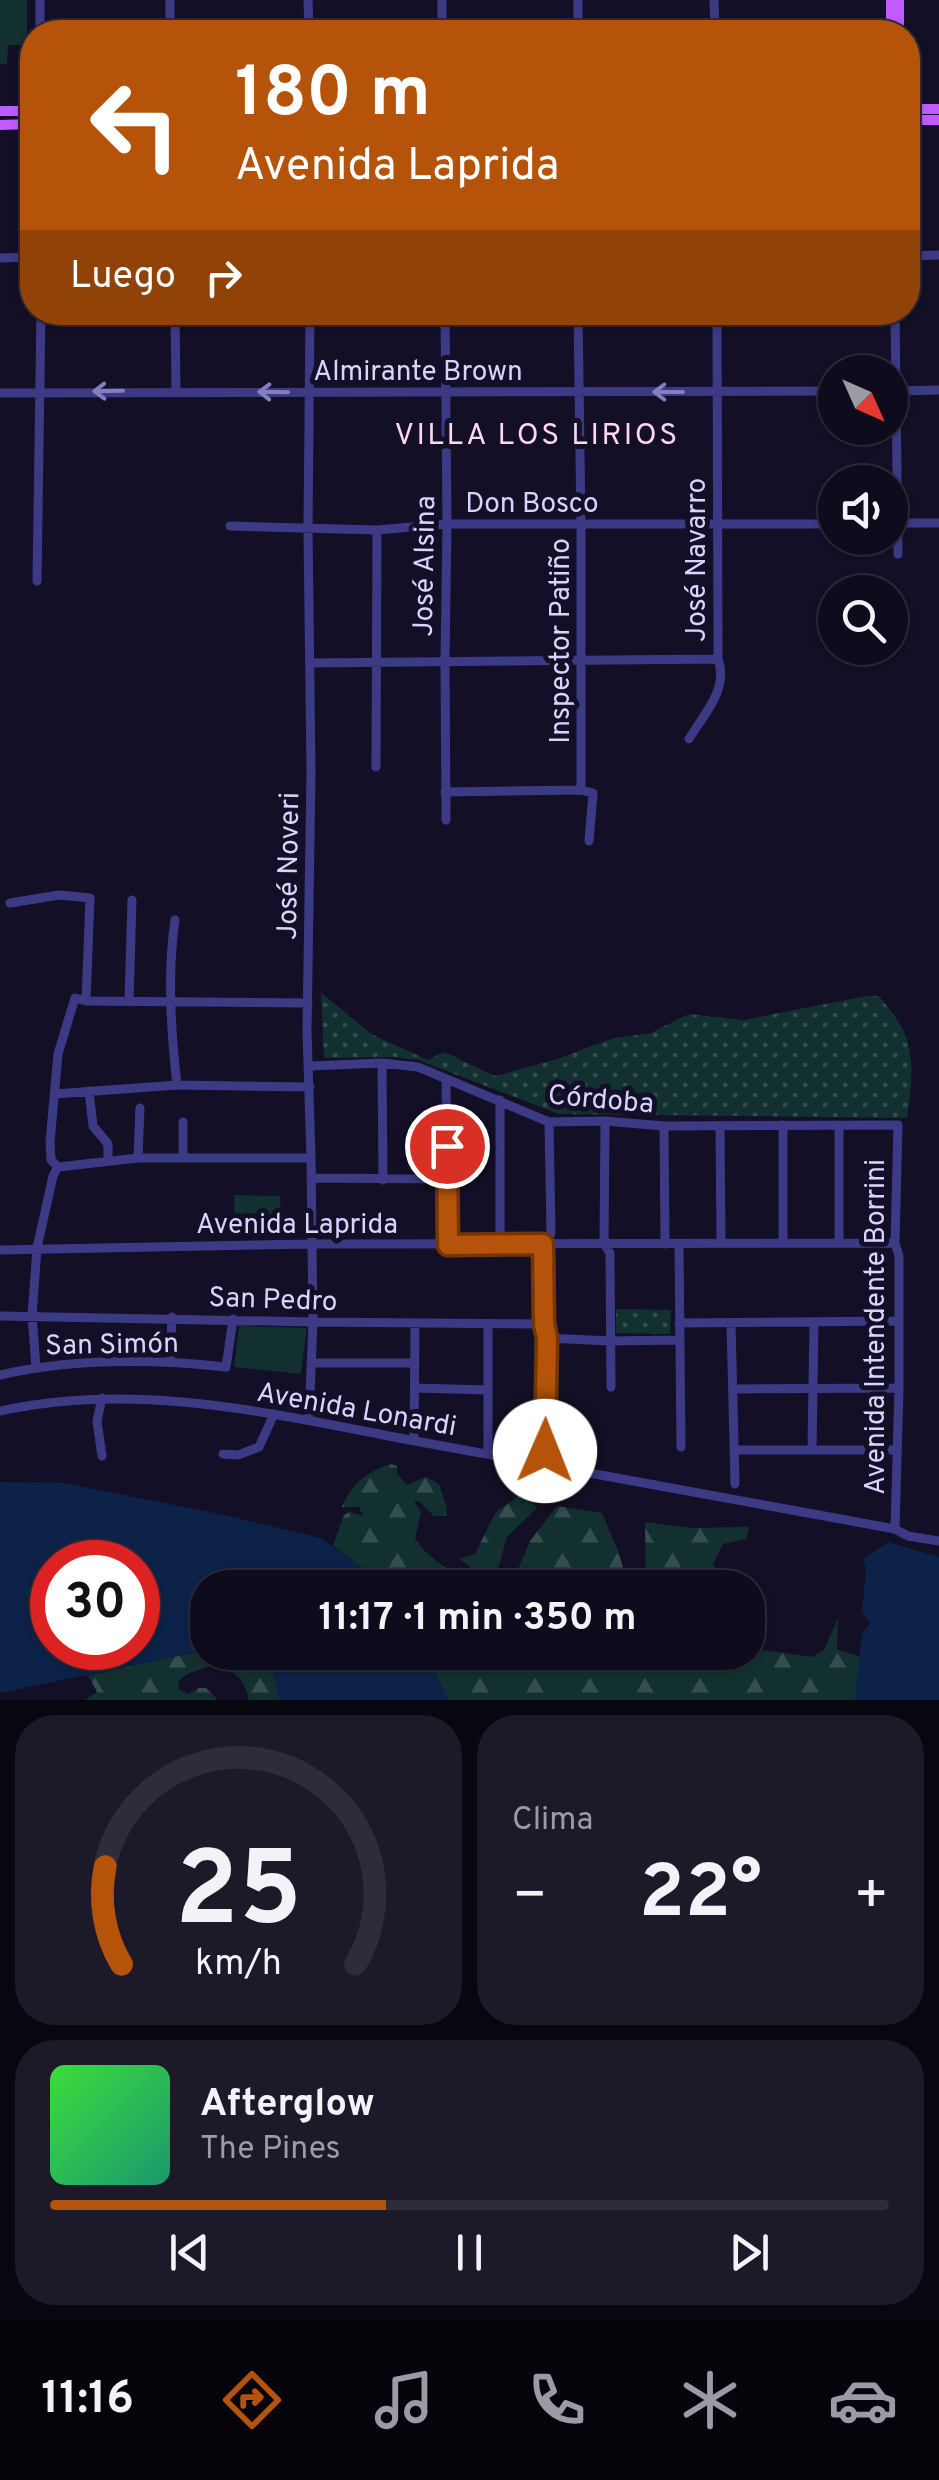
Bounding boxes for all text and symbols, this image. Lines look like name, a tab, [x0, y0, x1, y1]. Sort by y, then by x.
text: 180 m	[235, 52, 431, 141]
icon: left	[70, 60, 200, 190]
text: Avenida Laprida	[235, 139, 559, 196]
icon: right	[196, 250, 251, 305]
text: Luego	[70, 253, 176, 302]
street label: Almirante Brown	[313, 355, 523, 391]
north arrow	[818, 355, 908, 445]
map controls	[818, 355, 908, 665]
one-way arrow	[93, 382, 125, 401]
one-way arrow	[257, 382, 289, 401]
one-way arrow	[652, 382, 684, 402]
district label: VILLA LOS LIRIOS	[394, 418, 680, 455]
button: sound	[818, 465, 908, 555]
street label: José Navarro	[680, 478, 716, 642]
street label: Don Bosco	[465, 487, 599, 523]
street label: José Alsina	[407, 495, 445, 637]
street label: Inspector Patiño	[544, 538, 580, 744]
button: search	[818, 575, 908, 665]
street label: José Noveri	[271, 792, 309, 940]
street label: Córdoba	[546, 1078, 655, 1124]
pin	[405, 1104, 490, 1189]
icon: arrive	[420, 1119, 475, 1174]
street label: Avenida Intendente Borrini	[859, 1159, 895, 1495]
street label: Avenida Laprida	[196, 1208, 398, 1244]
street label: San Pedro	[208, 1281, 338, 1321]
street label: San Simón	[45, 1327, 179, 1365]
street label: Avenida Lonardi	[254, 1376, 459, 1446]
position arrow	[493, 1399, 597, 1503]
speed limit sign: 30	[30, 1540, 160, 1670]
text: 11:17 · 1 min · 350 m	[318, 1595, 637, 1644]
text: Clima	[512, 1801, 593, 1841]
text: 25	[175, 1830, 302, 1962]
text: 22°	[639, 1849, 762, 1944]
text: −	[512, 1863, 547, 1933]
text: +	[854, 1863, 889, 1933]
text: km/h	[195, 1942, 282, 1988]
text: Afterglow	[200, 2081, 375, 2130]
text: The Pines	[200, 2130, 341, 2170]
icon: previous	[162, 2225, 217, 2280]
icon: pause	[442, 2225, 497, 2280]
icon: next	[722, 2225, 777, 2280]
icon: directions	[217, 2365, 287, 2435]
icon: music	[369, 2365, 439, 2435]
icon: phone	[522, 2365, 592, 2435]
icon: climate	[675, 2365, 745, 2435]
icon: car	[828, 2365, 898, 2435]
text: 11:16	[41, 2372, 134, 2429]

